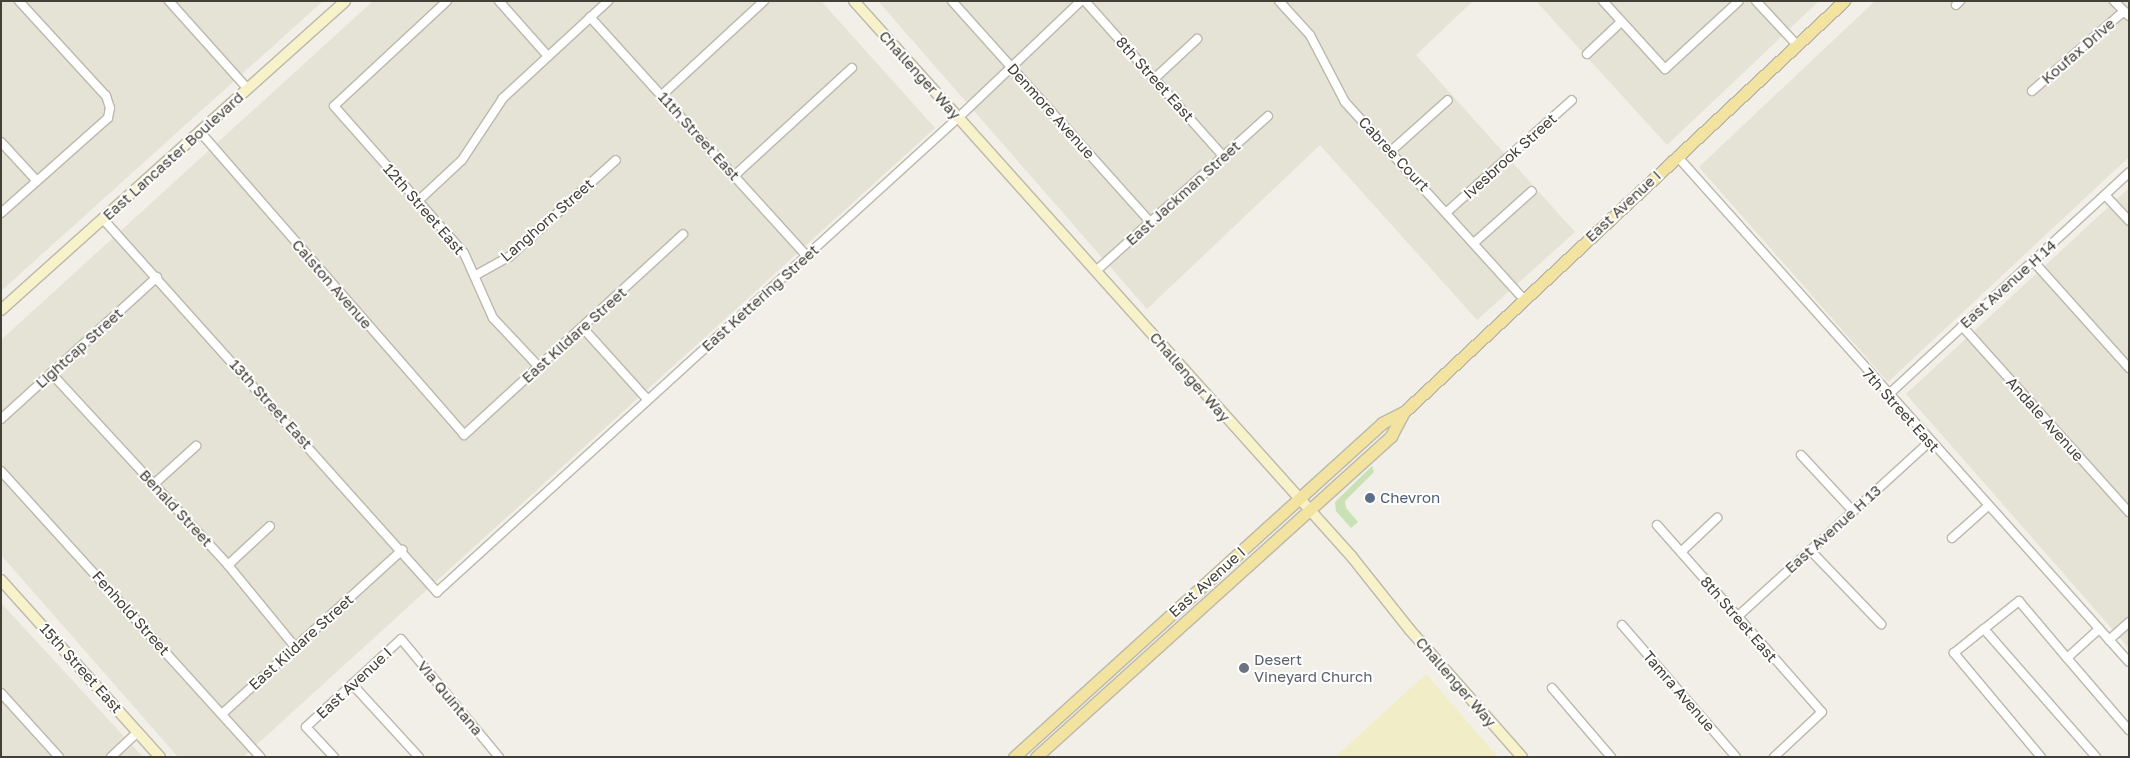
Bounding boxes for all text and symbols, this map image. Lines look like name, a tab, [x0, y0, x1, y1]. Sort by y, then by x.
street label: Koufax Drive	[2038, 14, 2118, 88]
street label: Challenger Way	[875, 27, 965, 123]
street label: 8th Street East	[1112, 33, 1198, 125]
street label: Denmore Avenue	[1004, 60, 1098, 162]
street label: East Lancaster Boulevard	[99, 88, 247, 224]
street label: 11th Street East	[654, 88, 744, 184]
street label: Ivesbrook Street	[1460, 109, 1560, 203]
street label: Cabree Court	[1355, 113, 1433, 195]
street label: East Jackman Street	[1122, 137, 1244, 249]
street label: 12th Street East	[380, 160, 468, 258]
street label: East Avenue I	[1582, 166, 1664, 246]
street label: Langhorn Street	[497, 175, 597, 265]
street label: Calston Avenue	[288, 236, 376, 332]
street label: East Avenue H 14	[1956, 236, 2060, 332]
street label: East Kettering Street	[698, 241, 822, 355]
street label: East Kildare Street	[518, 283, 630, 387]
street label: Lightcap Street	[32, 304, 126, 392]
street label: Challenger Way	[1146, 328, 1234, 426]
street label: 13th Street East	[226, 355, 316, 453]
street label: 7th Street East	[1859, 364, 1943, 456]
street label: Andale Avenue	[2003, 373, 2087, 465]
street label: Benald Street	[136, 466, 216, 550]
street label: East Avenue H 13	[1781, 481, 1885, 577]
place label: Chevron	[1380, 489, 1440, 507]
marker: Chevron	[1364, 492, 1376, 504]
street label: East Avenue I	[1165, 543, 1249, 621]
street label: Fenhold Street	[89, 567, 173, 659]
street label: 8th Street East	[1697, 572, 1781, 666]
street label: East Kildare Street	[245, 590, 357, 694]
street label: 15th Street East	[36, 619, 126, 717]
street label: Challenger Way	[1412, 633, 1500, 731]
street label: East Avenue I	[313, 643, 395, 723]
street label: Tamra Avenue	[1639, 647, 1719, 735]
place label: Desert Vineyard Church	[1254, 650, 1372, 685]
street label: Via Quintana	[414, 657, 486, 739]
marker: Desert Vineyard Church	[1238, 662, 1250, 674]

